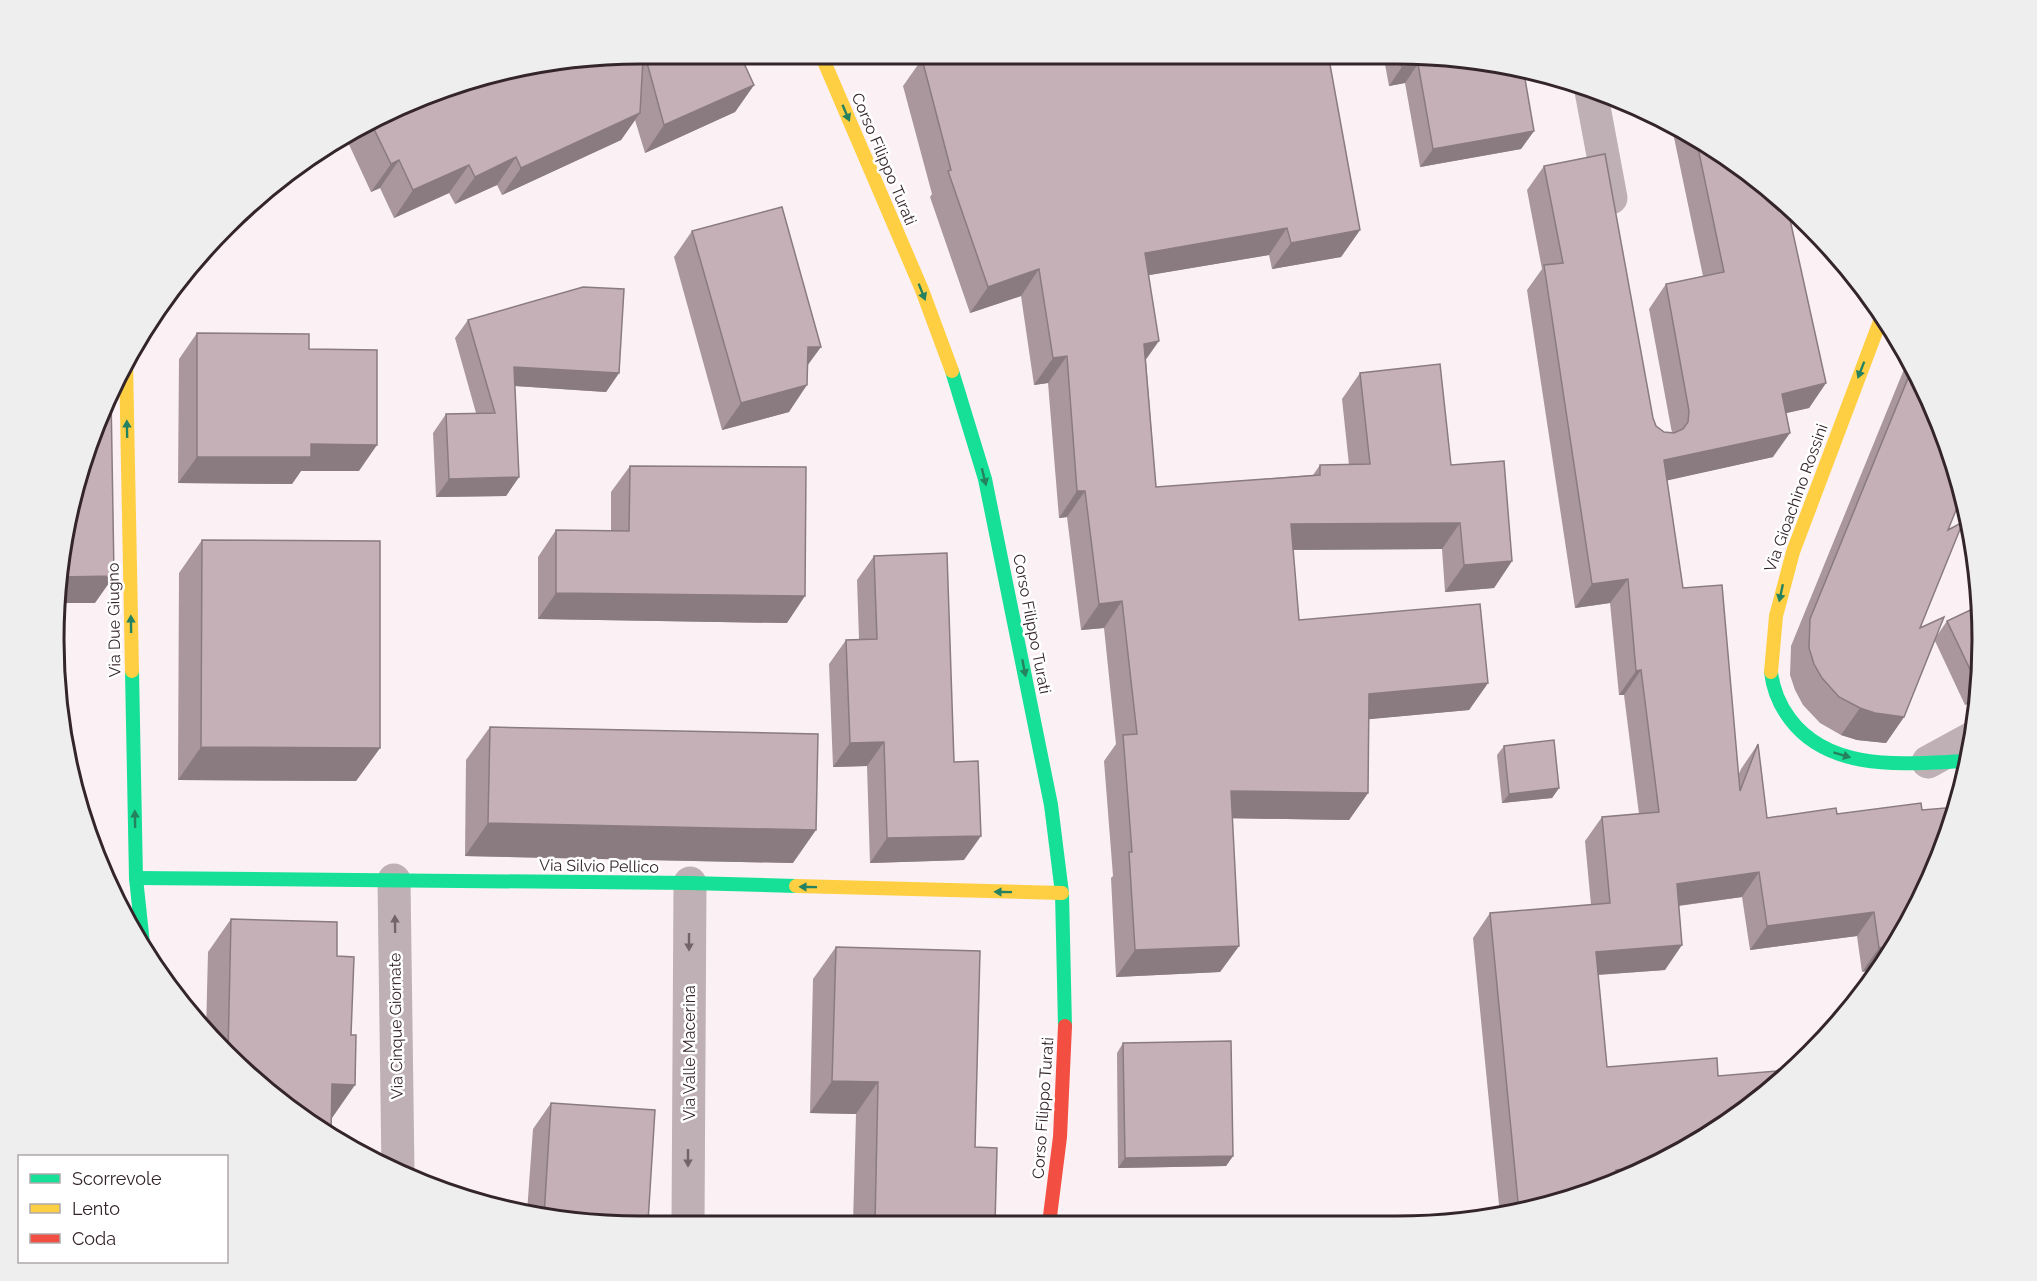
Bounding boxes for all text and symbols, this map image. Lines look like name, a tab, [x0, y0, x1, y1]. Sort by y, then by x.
street label: Corso Filippo Turati	[847, 90, 921, 228]
one-way arrow	[842, 104, 851, 121]
one-way arrow	[918, 284, 928, 302]
one-way arrow	[1856, 362, 1866, 380]
one-way arrow	[123, 420, 132, 439]
street label: Via Gioachino Rossini	[1760, 421, 1832, 575]
one-way arrow	[980, 468, 989, 486]
street label: Corso Filippo Turati	[1009, 552, 1055, 696]
street label: Via Due Giugno	[103, 562, 125, 678]
one-way arrow	[1775, 584, 1785, 602]
one-way arrow	[126, 615, 136, 634]
one-way arrow	[1020, 659, 1029, 678]
one-way arrow	[1833, 750, 1851, 760]
one-way arrow	[130, 810, 139, 829]
street label: Via Silvio Pellico	[539, 855, 659, 877]
one-way arrow	[799, 882, 818, 891]
one-way arrow	[994, 887, 1013, 896]
one-way arrow	[390, 915, 400, 934]
one-way arrow	[684, 932, 694, 951]
street label: Via Cinque Giornate	[385, 953, 407, 1099]
street label: Via Valle Macerina	[680, 985, 699, 1121]
street label: Corso Filippo Turati	[1029, 1036, 1057, 1180]
one-way arrow	[683, 1148, 693, 1167]
legend	[18, 1155, 228, 1263]
text: Scorrevole	[72, 1168, 162, 1189]
text: Lento	[72, 1198, 120, 1219]
text: Coda	[72, 1228, 116, 1249]

